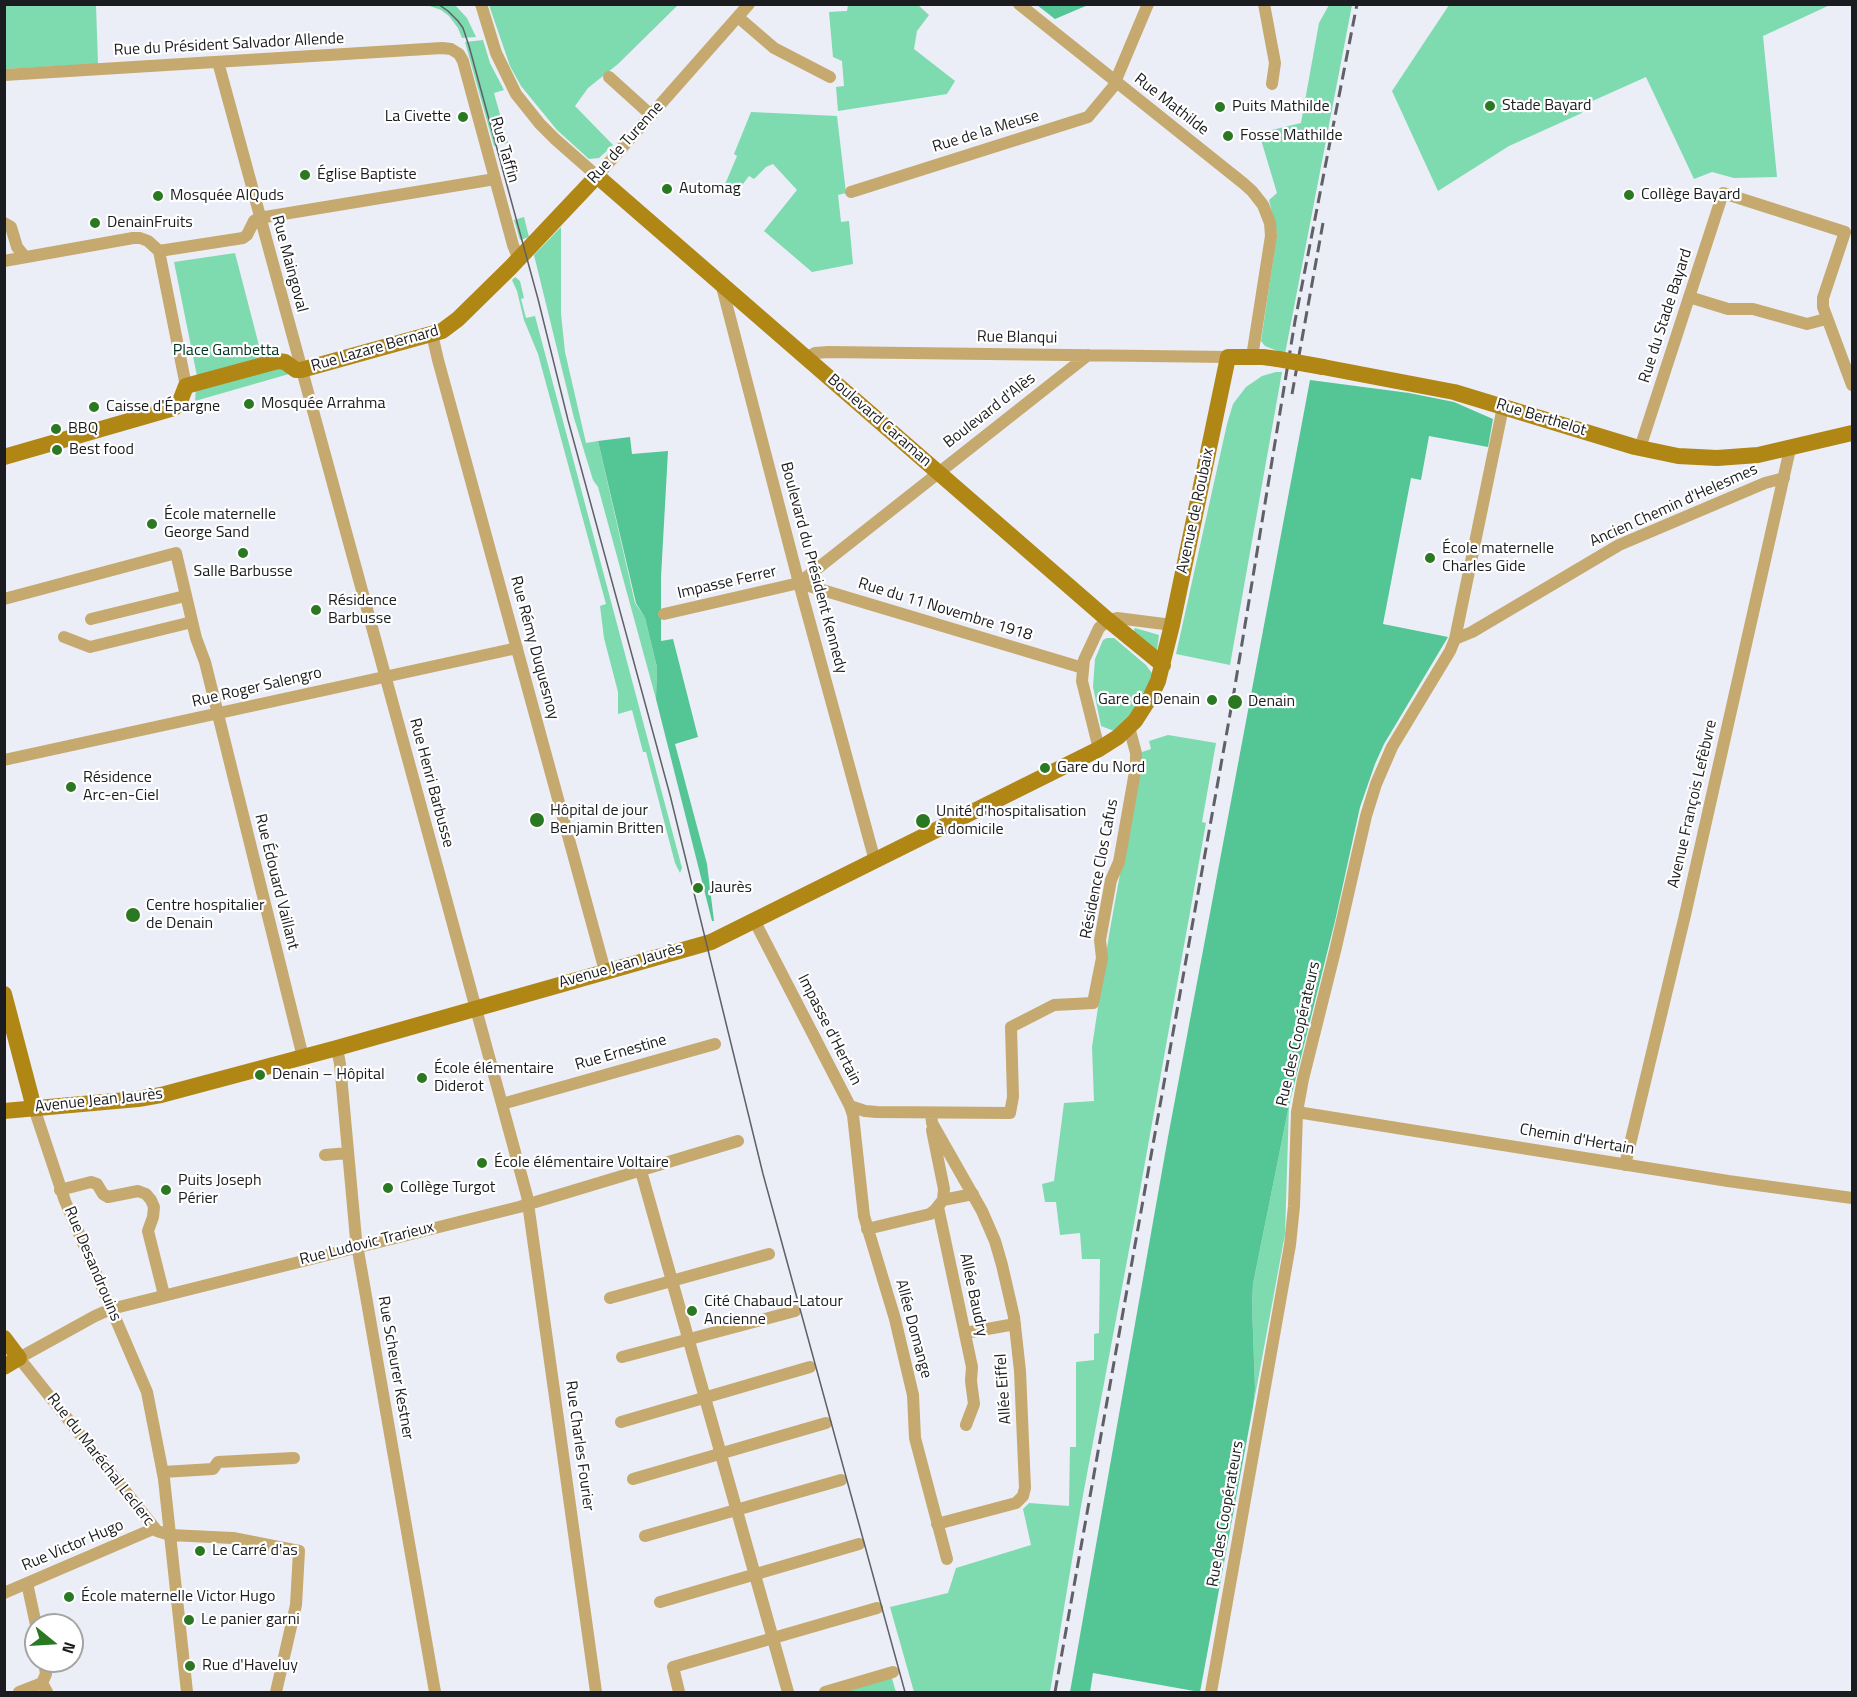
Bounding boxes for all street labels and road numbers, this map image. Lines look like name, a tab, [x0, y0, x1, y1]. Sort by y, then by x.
street label: Rue du Président Salvador Allende	[113, 29, 345, 61]
street label: Rue Mathilde	[1130, 70, 1212, 140]
street label: Rue de Turenne	[584, 98, 668, 188]
street label: Rue de la Meuse	[930, 107, 1042, 157]
street label: Rue Taffin	[485, 115, 523, 185]
street label: Rue Maingoval	[267, 214, 311, 314]
street label: Rue du Stade Bayard	[1635, 247, 1697, 385]
street label: Rue Lazare Bernard	[309, 322, 441, 376]
street label: Rue Blanqui	[977, 328, 1057, 348]
street label: Boulevard d'Alès	[940, 369, 1040, 453]
street label: Boulevard Caraman	[823, 371, 935, 471]
street label: Rue Berthelot	[1494, 395, 1588, 441]
street label: Avenue de Roubaix	[1173, 447, 1219, 575]
street label: Boulevard du Président Kennedy	[775, 460, 851, 676]
street label: Ancien Chemin d'Helesmes	[1587, 460, 1761, 552]
street label: Impasse Ferrer	[676, 562, 778, 604]
street label: Rue Rémy Duquesnoy	[506, 574, 562, 722]
street label: Rue du 11 Novembre 1918	[856, 574, 1034, 646]
street label: Rue Roger Salengro	[190, 664, 324, 712]
street label: Rue Henri Barbusse	[404, 716, 458, 850]
street label: Avenue François Lefèbvre	[1664, 718, 1722, 890]
street label: Résidence Clos Cafus	[1077, 797, 1123, 941]
street label: Rue Édouard Vaillant	[250, 812, 302, 952]
street label: Avenue Jean Jaurès	[557, 939, 685, 993]
street label: Rue des Coopérateurs	[1273, 960, 1325, 1108]
street label: Impasse d'Hertain	[793, 971, 865, 1089]
street label: Rue Ernestine	[573, 1031, 669, 1075]
street label: Avenue Jean Jaurès	[34, 1085, 164, 1117]
street label: Chemin d'Hertain	[1518, 1120, 1636, 1160]
street label: Rue Desandrouins	[59, 1204, 125, 1324]
street label: Rue Ludovic Trarieux	[298, 1218, 436, 1270]
street label: Allée Baudry	[955, 1252, 991, 1338]
street label: Allée Domange	[891, 1277, 935, 1381]
street label: Rue Scheurer Kestner	[373, 1295, 417, 1441]
street label: Allée Eiffel	[992, 1353, 1016, 1425]
street label: Rue Charles Fourier	[560, 1380, 598, 1512]
street label: Rue du Maréchal Leclerc	[42, 1390, 158, 1530]
street label: Rue des Coopérateurs	[1204, 1439, 1248, 1589]
street label: Rue Victor Hugo	[19, 1516, 127, 1576]

